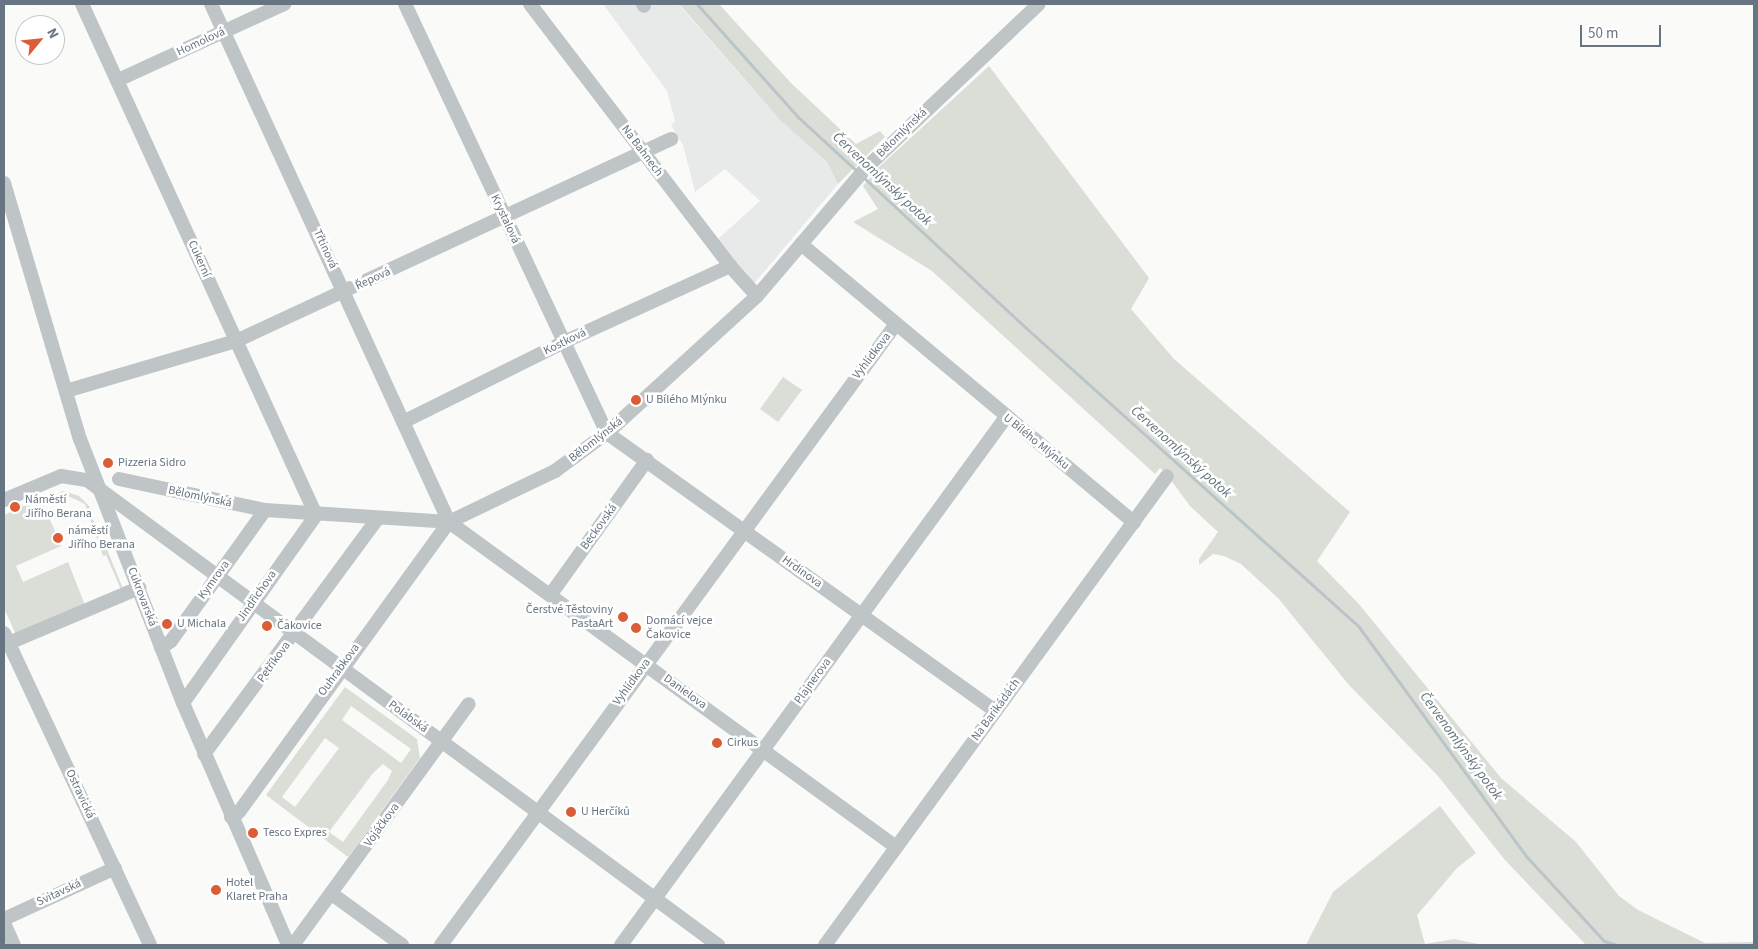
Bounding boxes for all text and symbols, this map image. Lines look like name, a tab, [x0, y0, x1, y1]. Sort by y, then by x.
north arrow	[15, 15, 65, 65]
scale bar	[1583, 15, 1664, 47]
text: 50 m	[1588, 23, 1618, 44]
text: N	[41, 25, 63, 42]
street label: Homolová	[175, 25, 227, 59]
street label: Bělomlýnská	[874, 105, 930, 161]
street label: Na Bahnech	[618, 123, 666, 179]
water label: Červenomlýnský potok	[829, 129, 935, 229]
street label: Krystalová	[487, 192, 523, 246]
street label: Třtinová	[310, 227, 340, 271]
street label: Cukerní	[185, 238, 213, 280]
street label: Řepová	[353, 265, 393, 293]
street label: Kostková	[541, 325, 589, 359]
street label: Vyhlídkova	[850, 330, 894, 382]
place label: U Bílého Mlýnku	[646, 393, 727, 407]
marker: U Bílého Mlýnku	[630, 394, 642, 406]
water label: Červenomlýnský potok	[1127, 402, 1235, 502]
street label: U Bílého Mlýnku	[1000, 411, 1072, 473]
street label: Bělomlýnská	[566, 414, 626, 466]
place label: Pizzeria Sidro	[118, 456, 186, 470]
marker: Pizzeria Sidro	[102, 457, 114, 469]
street label: Bělomlýnská	[167, 483, 233, 511]
place label: Náměstí Jiřího Berana	[25, 493, 92, 521]
marker: Náměstí Jiřího Berana	[9, 501, 21, 513]
street label: Beckovská	[578, 501, 620, 553]
place label: náměstí Jiřího Berana	[68, 524, 135, 552]
marker: náměstí Jiřího Berana	[52, 532, 64, 544]
street label: Hrdinova	[779, 553, 825, 591]
street label: Kymrova	[195, 558, 233, 602]
street label: Cukrovarská	[124, 565, 160, 629]
street label: Jindřichova	[234, 568, 280, 624]
place label: Čerstvé Těstoviny PastaArt	[526, 603, 613, 631]
marker: Čerstvé Těstoviny PastaArt	[617, 611, 629, 623]
place label: Domácí vejce Čakovice	[646, 614, 712, 642]
place label: U Michala	[177, 617, 226, 631]
marker: U Michala	[161, 618, 173, 630]
place label: Čakovice	[277, 619, 322, 633]
marker: Čakovice	[261, 620, 273, 632]
marker: Domácí vejce Čakovice	[630, 622, 642, 634]
street label: Petříkova	[254, 639, 294, 685]
street label: Ouhrabkova	[315, 641, 363, 699]
street label: Plajnerova	[792, 655, 834, 707]
street label: Vyhlídkova	[610, 656, 654, 708]
street label: Danielova	[661, 672, 709, 712]
street label: Na Barikádách	[969, 676, 1023, 744]
water label: Červenomlýnský potok	[1416, 689, 1506, 803]
street label: Polabská	[385, 698, 431, 736]
place label: Cirkus	[727, 736, 758, 750]
marker: Cirkus	[711, 737, 723, 749]
street label: Ostravická	[62, 767, 98, 821]
street label: Vojáčkova	[361, 800, 403, 850]
place label: U Herčíků	[581, 805, 630, 819]
marker: U Herčíků	[565, 806, 577, 818]
place label: Tesco Expres	[263, 826, 327, 840]
marker: Tesco Expres	[247, 827, 259, 839]
street label: Svitavská	[35, 876, 83, 910]
place label: Hotel Klaret Praha	[226, 876, 288, 904]
marker: Hotel Klaret Praha	[210, 884, 222, 896]

